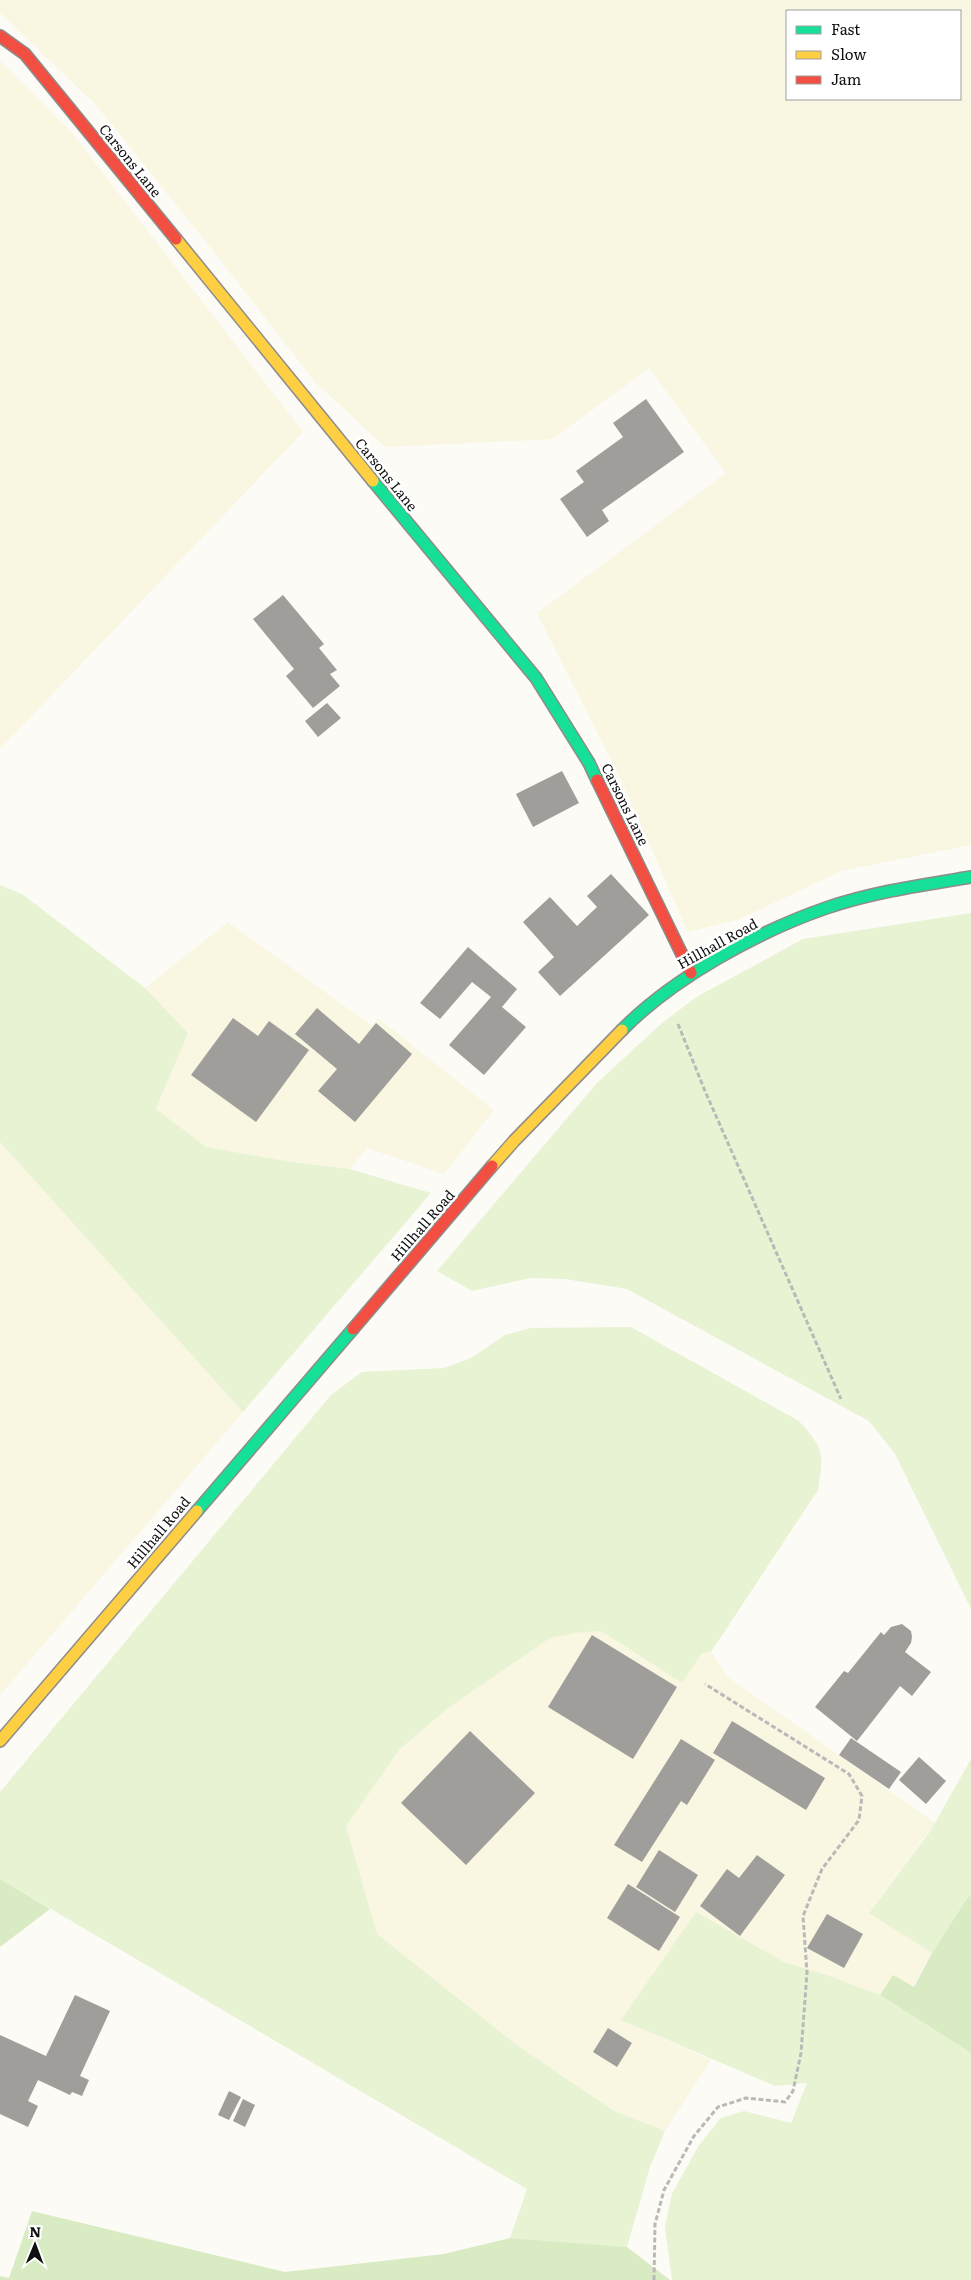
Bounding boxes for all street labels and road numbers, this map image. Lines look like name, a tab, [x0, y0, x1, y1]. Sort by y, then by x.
street label: Carsons Lane	[95, 119, 167, 201]
street label: Carsons Lane	[351, 433, 423, 515]
street label: Carsons Lane	[597, 760, 655, 848]
street label: Hillhall Road	[673, 913, 761, 973]
street label: Hillhall Road	[385, 1185, 459, 1265]
street label: Hillhall Road	[122, 1491, 194, 1572]

